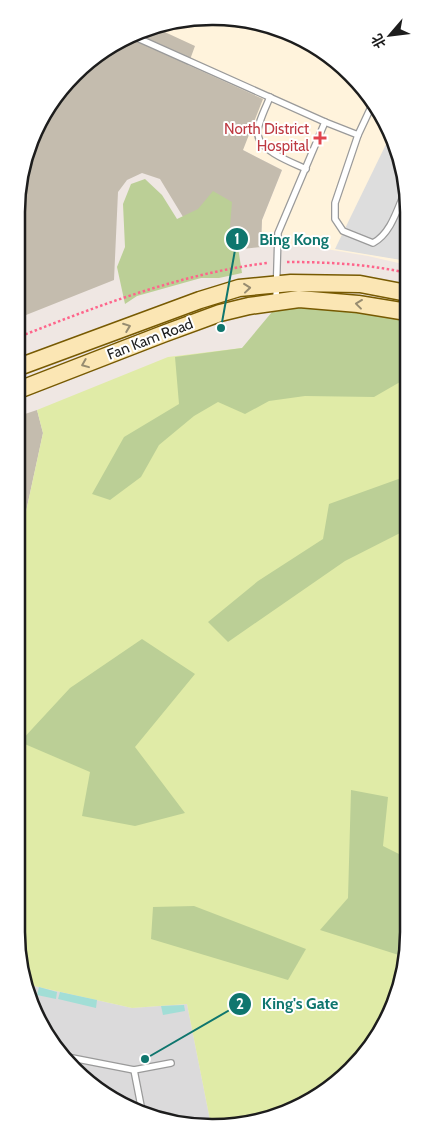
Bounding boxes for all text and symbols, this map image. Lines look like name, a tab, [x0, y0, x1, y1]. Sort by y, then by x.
north arrow	[365, 10, 415, 60]
text: 北	[367, 31, 390, 52]
place label: North District Hospital	[224, 120, 309, 155]
marker: North District Hospital	[313, 131, 327, 145]
callout: Bing Kong	[224, 223, 339, 254]
text: 1	[234, 230, 240, 248]
text: Bing Kong	[259, 230, 329, 249]
one-way arrow	[243, 282, 251, 293]
one-way arrow	[355, 299, 363, 310]
street label: Fan Kam Road	[104, 314, 196, 364]
one-way arrow	[123, 323, 131, 333]
one-way arrow	[81, 358, 90, 369]
callout: King's Gate	[227, 988, 349, 1019]
text: King's Gate	[262, 994, 338, 1013]
text: 2	[236, 995, 244, 1013]

